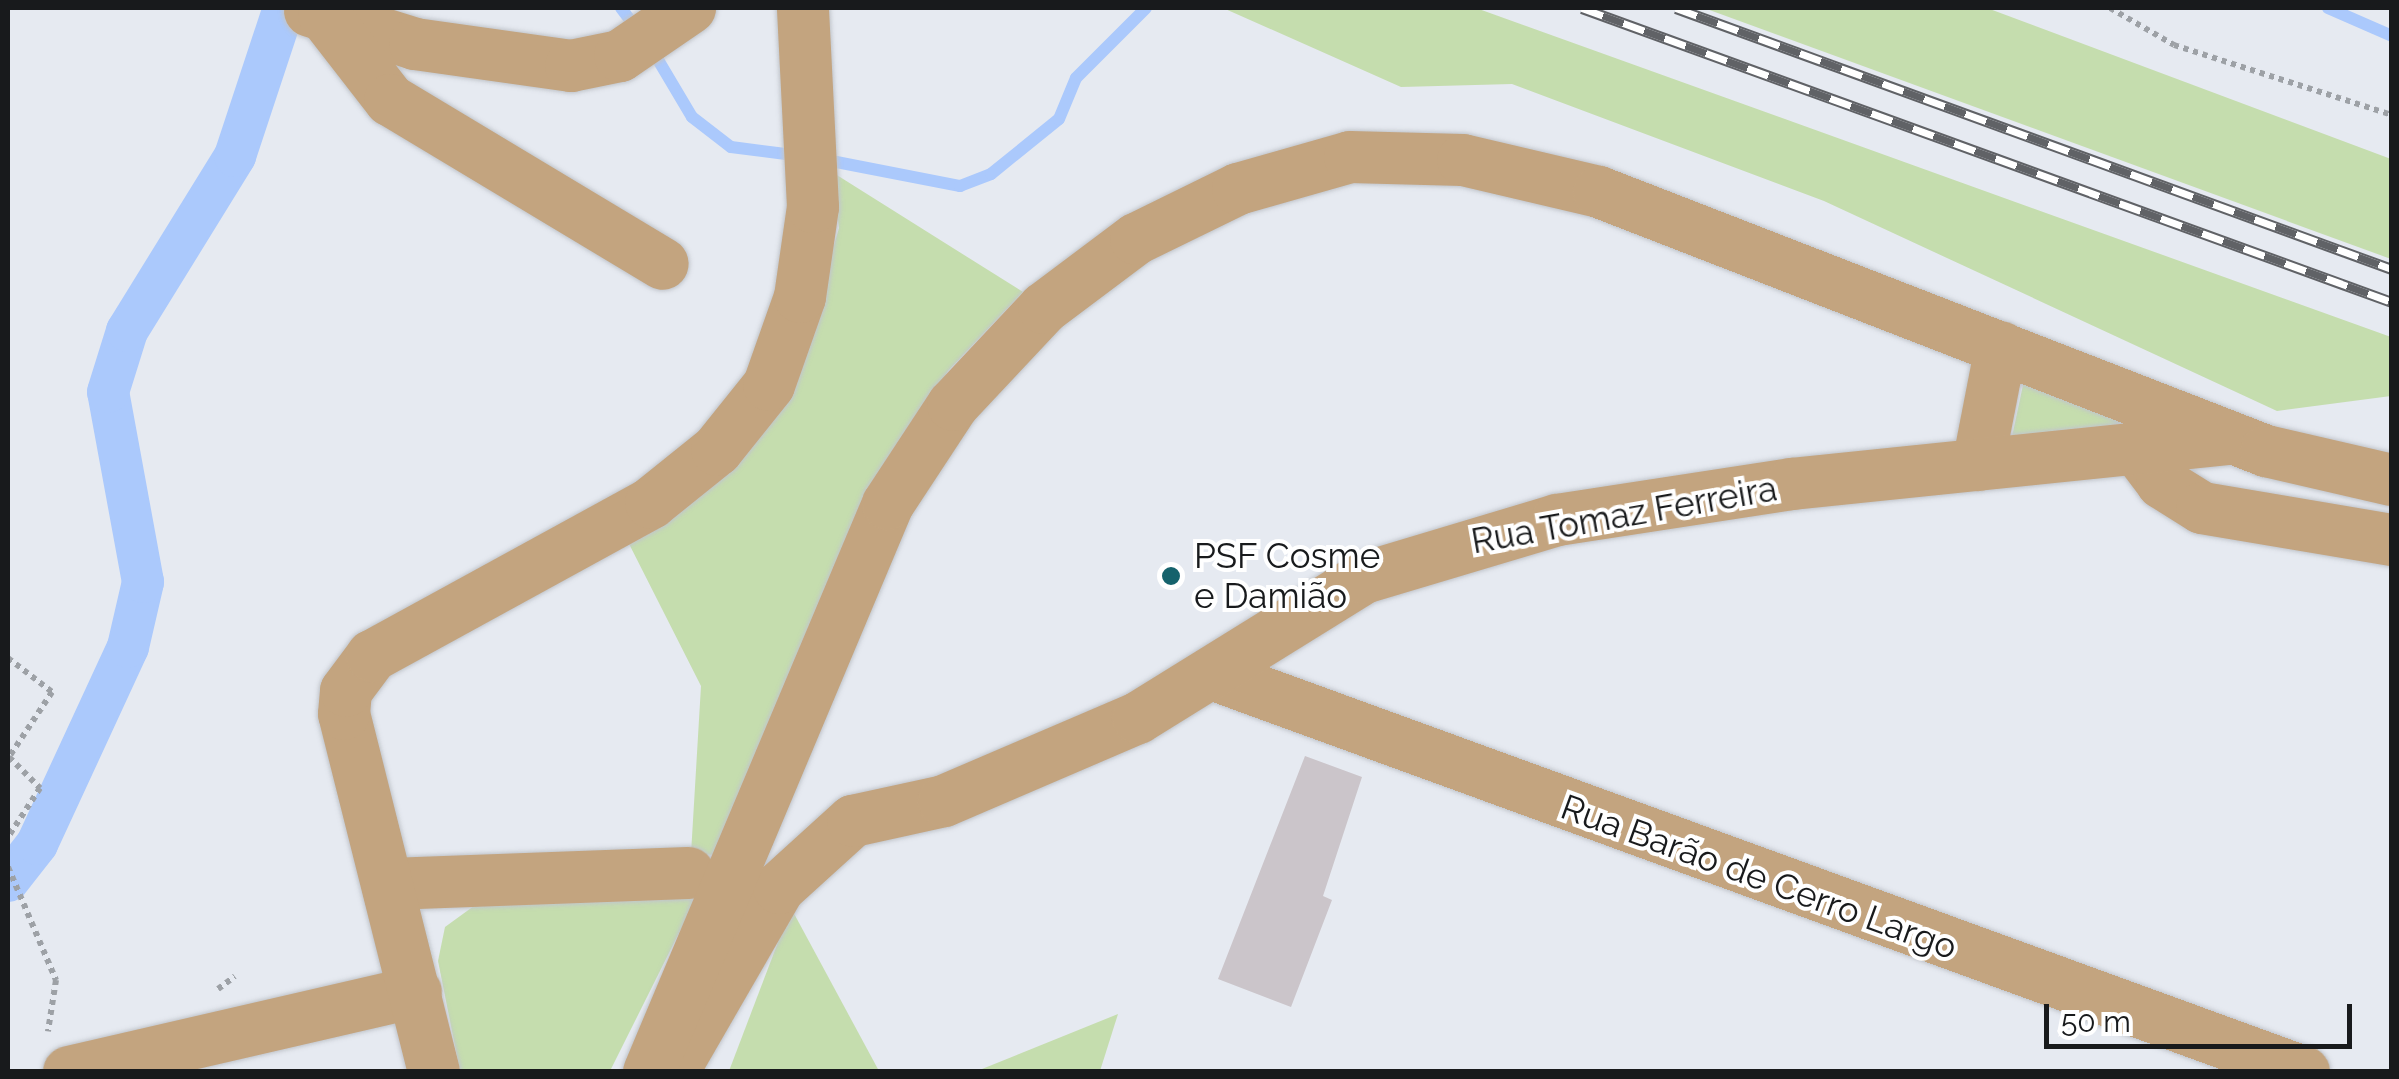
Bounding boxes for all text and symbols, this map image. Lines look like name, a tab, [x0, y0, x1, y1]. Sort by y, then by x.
street label: Rua Tomaz Ferreira	[1467, 467, 1781, 563]
place label: PSF Cosme e Damião	[1194, 535, 1381, 617]
marker: PSF Cosme e Damião	[1158, 563, 1184, 589]
street label: Rua Barão de Cerro Largo	[1555, 786, 1963, 968]
scale bar	[2049, 984, 2356, 1046]
text: 50 m	[2061, 1004, 2131, 1039]

